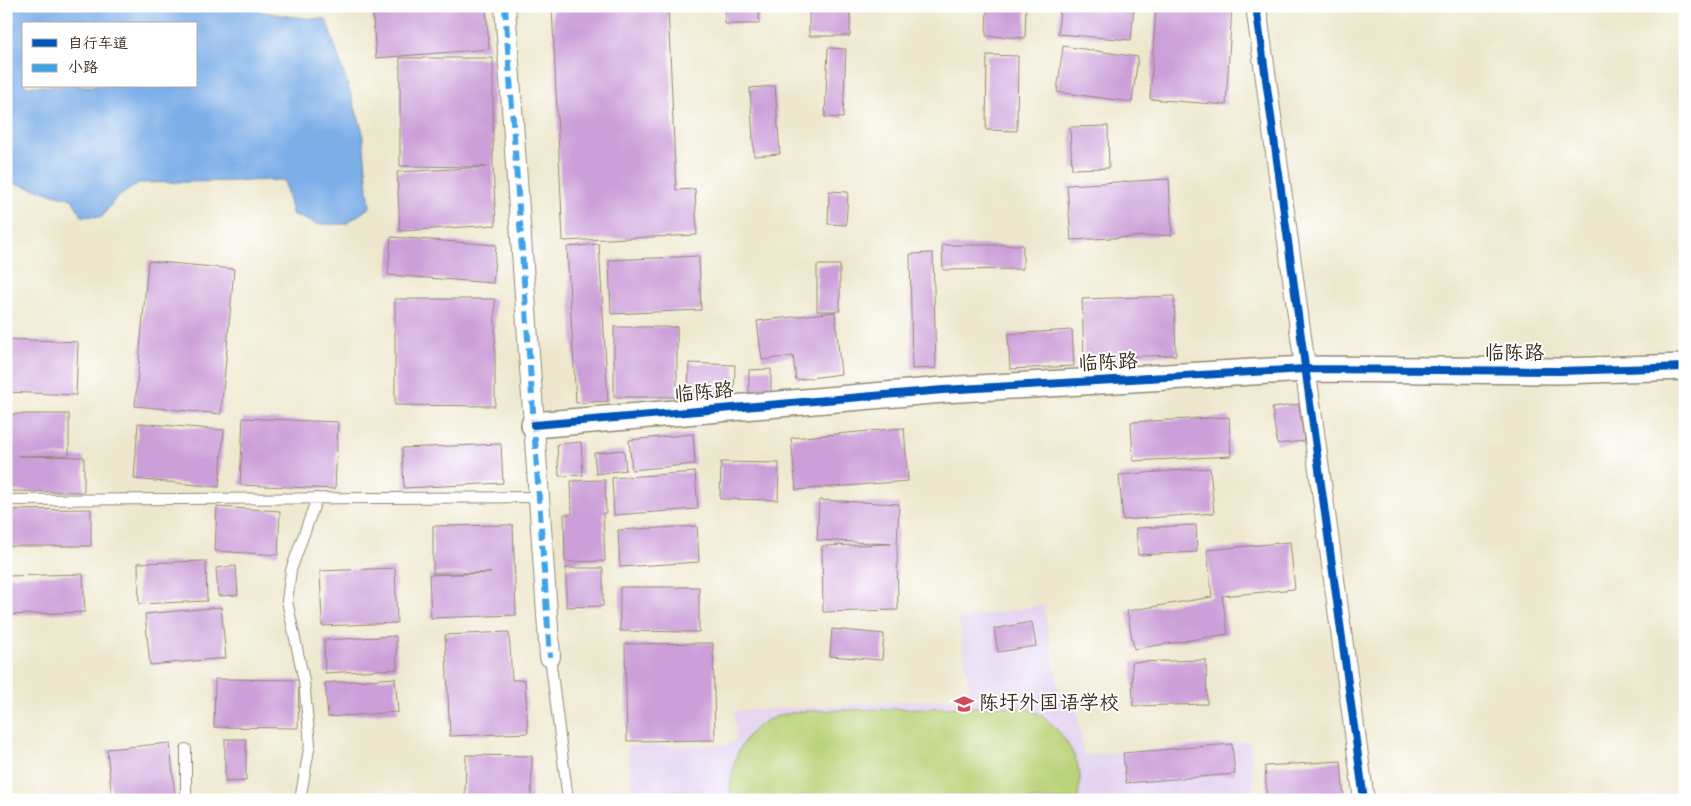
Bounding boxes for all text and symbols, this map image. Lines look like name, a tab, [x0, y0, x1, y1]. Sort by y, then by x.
legend	[22, 22, 198, 88]
text: 自行车道	[68, 33, 128, 55]
text: 小路	[68, 57, 98, 79]
street label: 临陈路	[1484, 340, 1545, 369]
street label: 临陈路	[1077, 348, 1140, 380]
street label: 临陈路	[673, 377, 736, 411]
place label: 陈圩外国语学校	[979, 690, 1119, 719]
school or university icon: 陈圩外国语学校	[953, 693, 975, 715]

